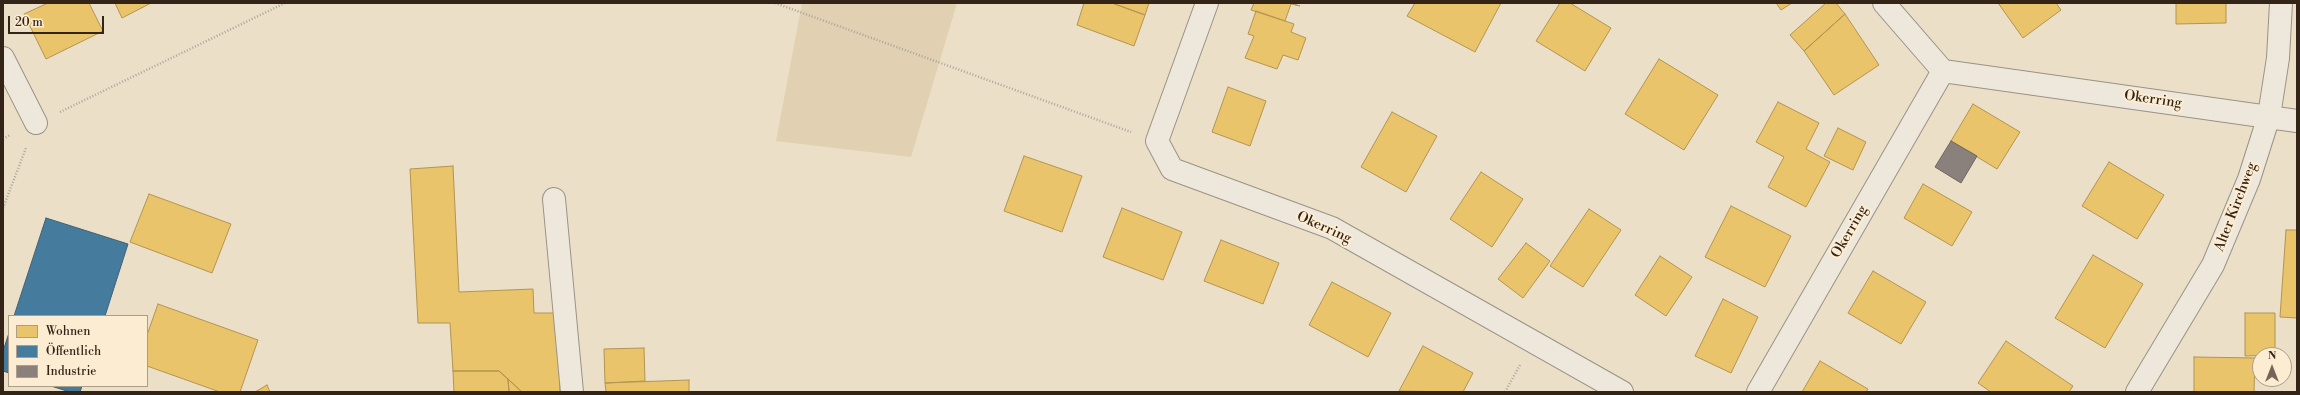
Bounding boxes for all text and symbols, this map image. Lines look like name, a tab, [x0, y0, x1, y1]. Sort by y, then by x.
scale bar	[10, 8, 106, 34]
text: 20 m	[15, 15, 43, 30]
street label: Okerring	[2123, 88, 2183, 112]
street label: Alter Kirchweg	[2211, 160, 2261, 254]
street label: Okerring	[1828, 203, 1872, 261]
street label: Okerring	[1294, 209, 1354, 247]
legend	[8, 315, 148, 387]
text: Wohnen	[46, 324, 90, 339]
text: Öffentlich	[46, 344, 101, 359]
north arrow	[2252, 347, 2292, 387]
text: N	[2268, 349, 2276, 363]
text: Industrie	[46, 364, 96, 379]

